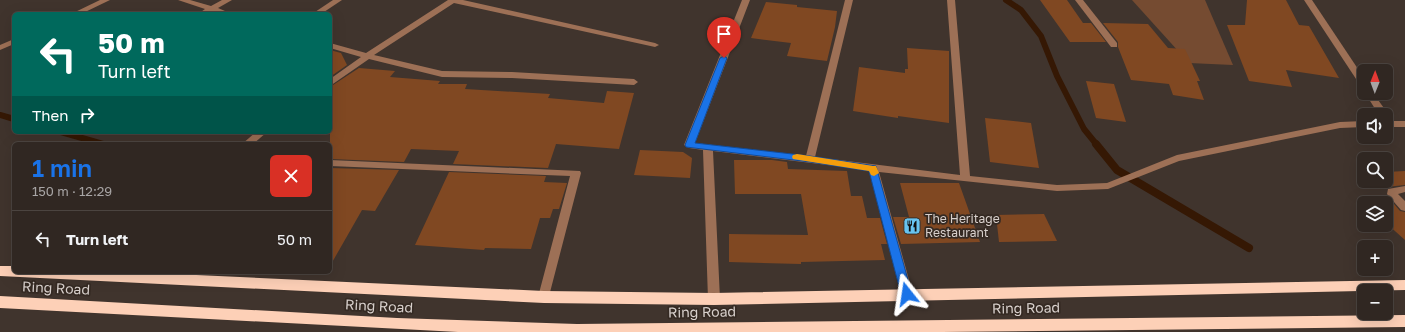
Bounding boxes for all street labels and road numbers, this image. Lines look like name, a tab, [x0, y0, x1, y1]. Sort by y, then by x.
street label: Ring Road	[21, 277, 91, 298]
street label: Ring Road	[344, 295, 414, 316]
street label: Ring Road	[992, 298, 1060, 317]
street label: Ring Road	[668, 302, 736, 321]

